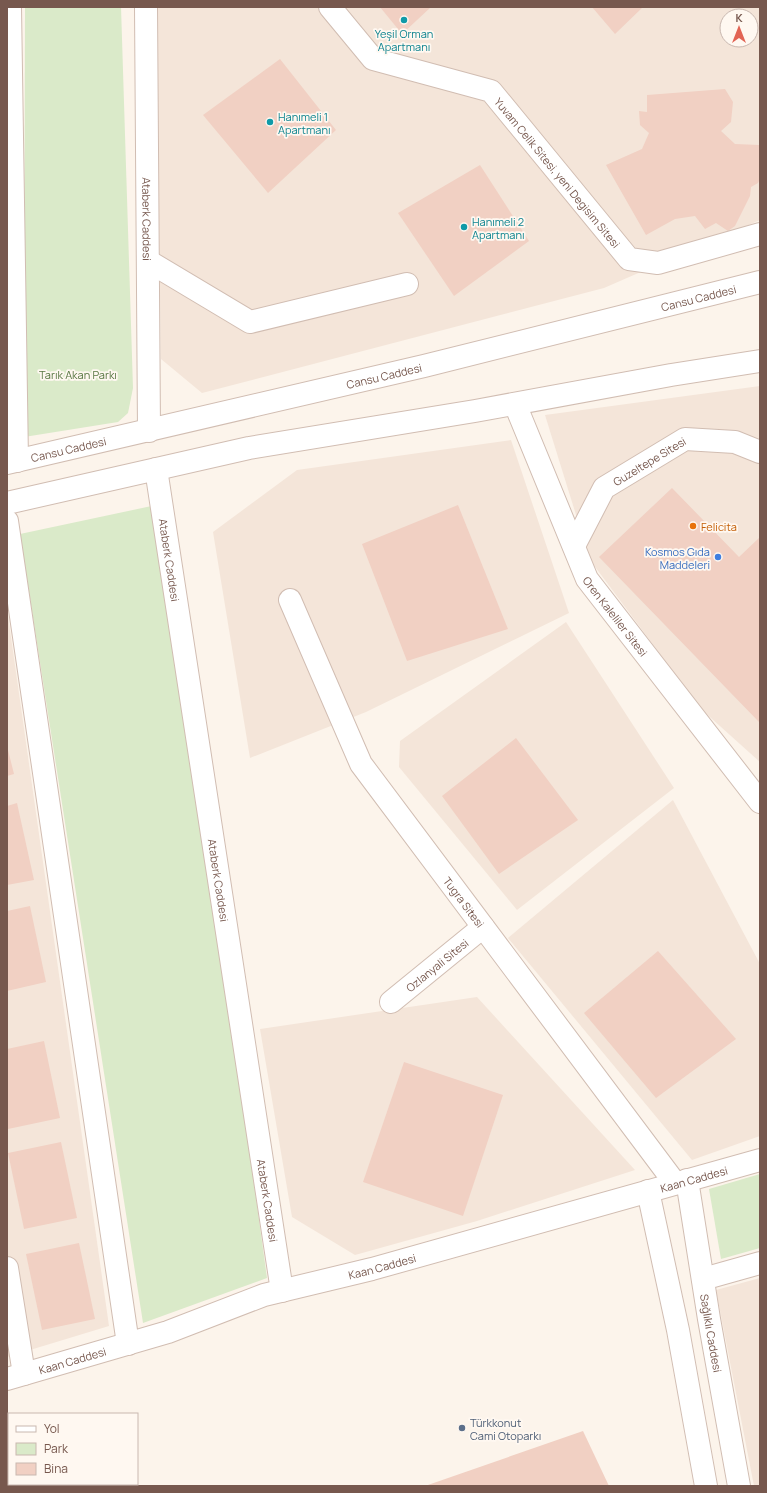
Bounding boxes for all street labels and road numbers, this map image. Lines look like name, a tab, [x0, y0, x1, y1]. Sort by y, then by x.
street label: Yuvam Celik Sitesi, yeni Degisim Sitesi	[492, 94, 624, 251]
street label: Ataberk Caddesi	[140, 177, 155, 261]
street label: Cansu Caddesi	[659, 281, 738, 314]
street label: Cansu Caddesi	[345, 359, 423, 391]
street label: Cansu Caddesi	[29, 433, 108, 465]
street label: Guzeltepe Sitesi	[610, 433, 688, 489]
street label: Ataberk Caddesi	[156, 517, 184, 602]
street label: Oren Kaleliler Sitesi	[580, 573, 651, 659]
street label: Ataberk Caddesi	[205, 838, 233, 923]
street label: Tugra Sitesi	[440, 874, 488, 930]
street label: Ozlanyali Sitesi	[402, 935, 471, 995]
street label: Ataberk Caddesi	[254, 1158, 282, 1243]
street label: Kaan Caddesi	[658, 1162, 729, 1195]
street label: Kaan Caddesi	[347, 1250, 417, 1282]
street label: Sağlıklı Caddesi	[698, 1293, 726, 1373]
street label: Kaan Caddesi	[37, 1343, 108, 1377]

